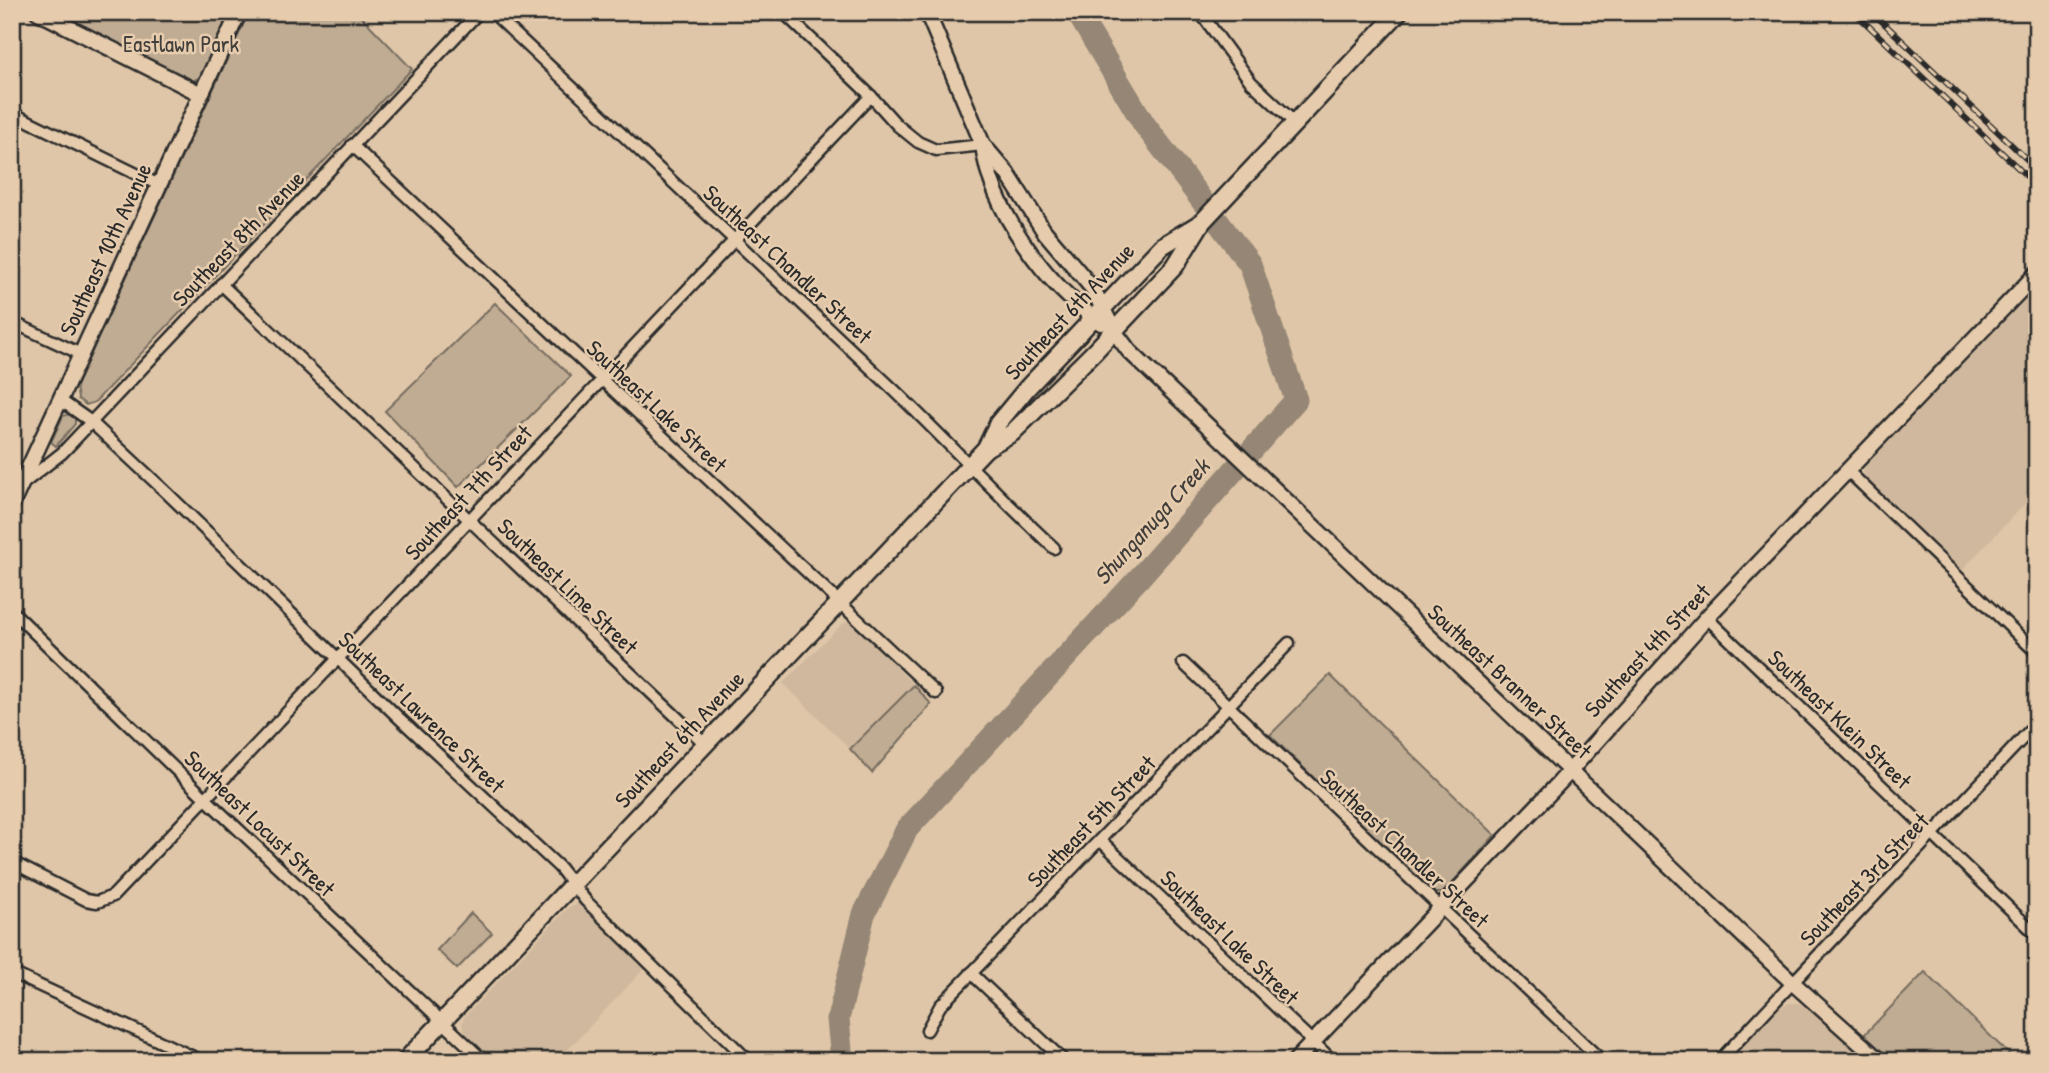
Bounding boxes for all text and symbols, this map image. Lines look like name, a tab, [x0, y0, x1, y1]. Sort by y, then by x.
park label: Eastlawn Park	[123, 28, 239, 59]
street label: Southeast 10th Avenue	[52, 158, 158, 340]
street label: Southeast 8th Avenue	[165, 163, 311, 313]
street label: Southeast Chandler Street	[697, 177, 880, 351]
street label: Southeast 6th Avenue	[997, 236, 1141, 386]
street label: Southeast Lake Street	[580, 333, 735, 480]
street label: Southeast 7th Street	[397, 417, 540, 566]
water label: Shunganuga Creek	[1086, 450, 1218, 592]
street label: Southeast Lime Street	[491, 511, 646, 662]
street label: Southeast 4th Street	[1577, 576, 1718, 723]
street label: Southeast Branner Street	[1421, 597, 1600, 766]
street label: Southeast Lawrence Street	[332, 624, 513, 800]
street label: Southeast Klein Street	[1761, 642, 1919, 796]
street label: Southeast 6th Avenue	[607, 664, 751, 814]
street label: Southeast Locust Street	[178, 743, 343, 904]
street label: Southeast 5th Street	[1020, 747, 1163, 894]
street label: Southeast Chandler Street	[1314, 761, 1497, 935]
street label: Southeast 3rd Street	[1792, 805, 1936, 952]
street label: Southeast Lake Street	[1154, 863, 1307, 1012]

